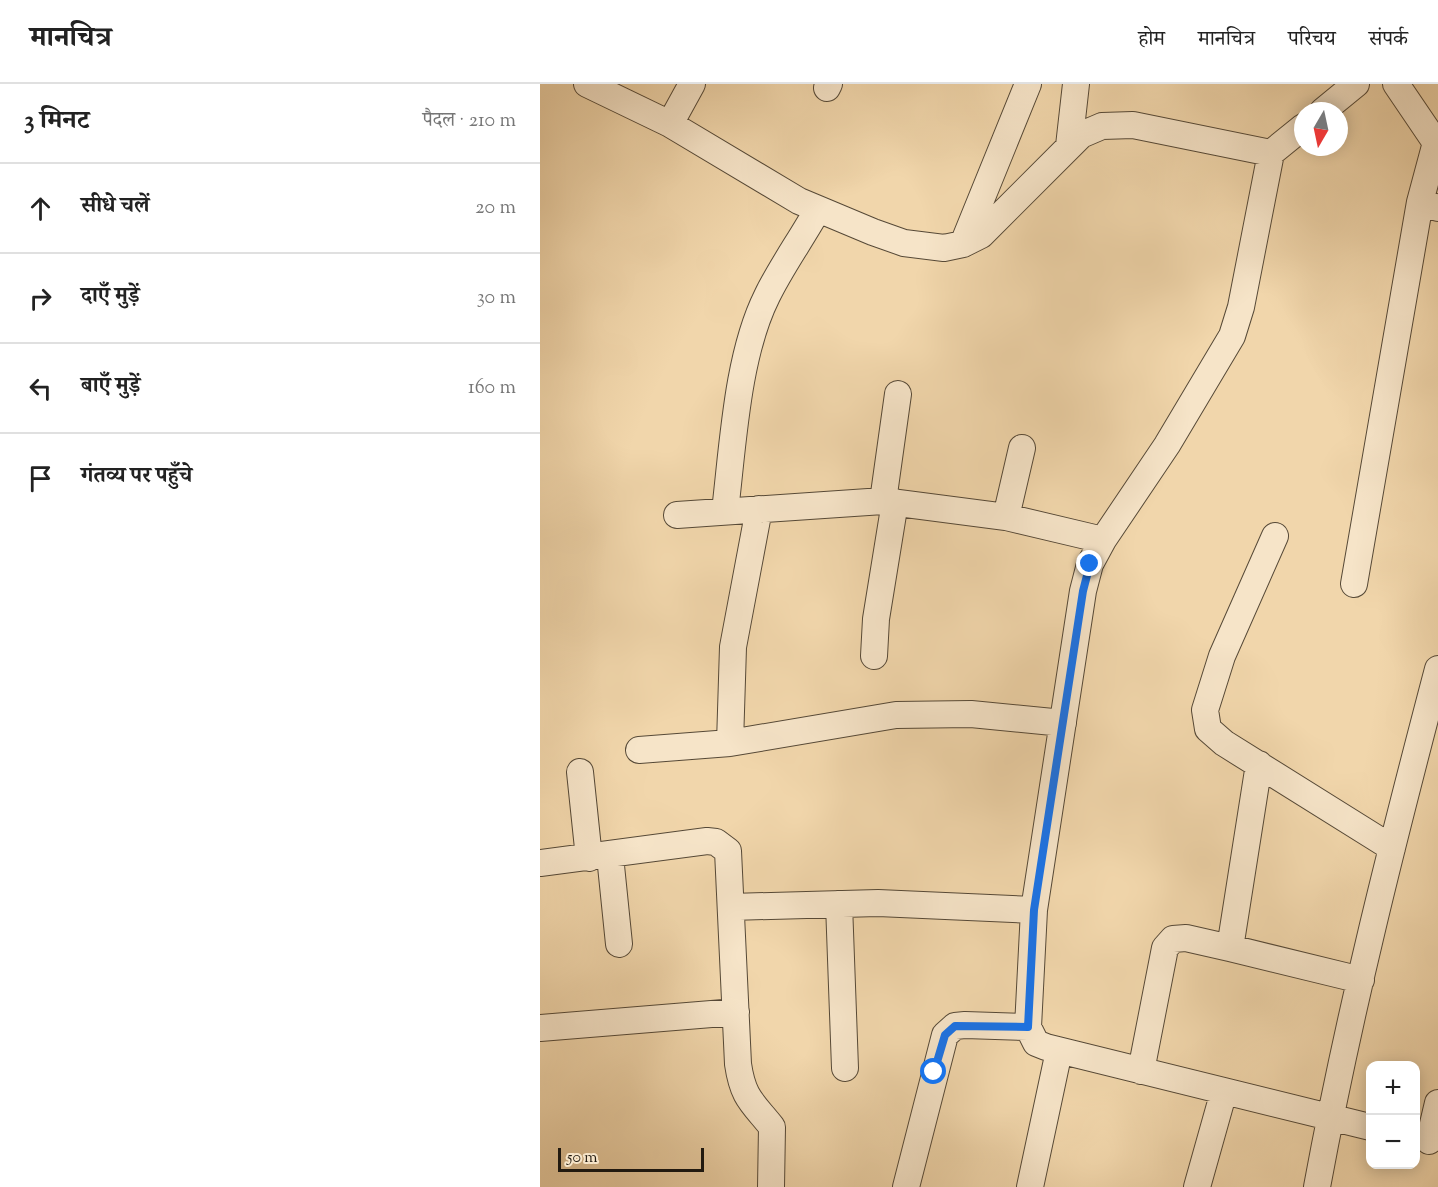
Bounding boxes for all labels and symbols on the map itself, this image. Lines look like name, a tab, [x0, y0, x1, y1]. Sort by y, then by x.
north arrow	[1294, 102, 1348, 156]
route end	[1076, 550, 1102, 576]
route start	[920, 1058, 946, 1084]
scale bar	[558, 1145, 704, 1172]

